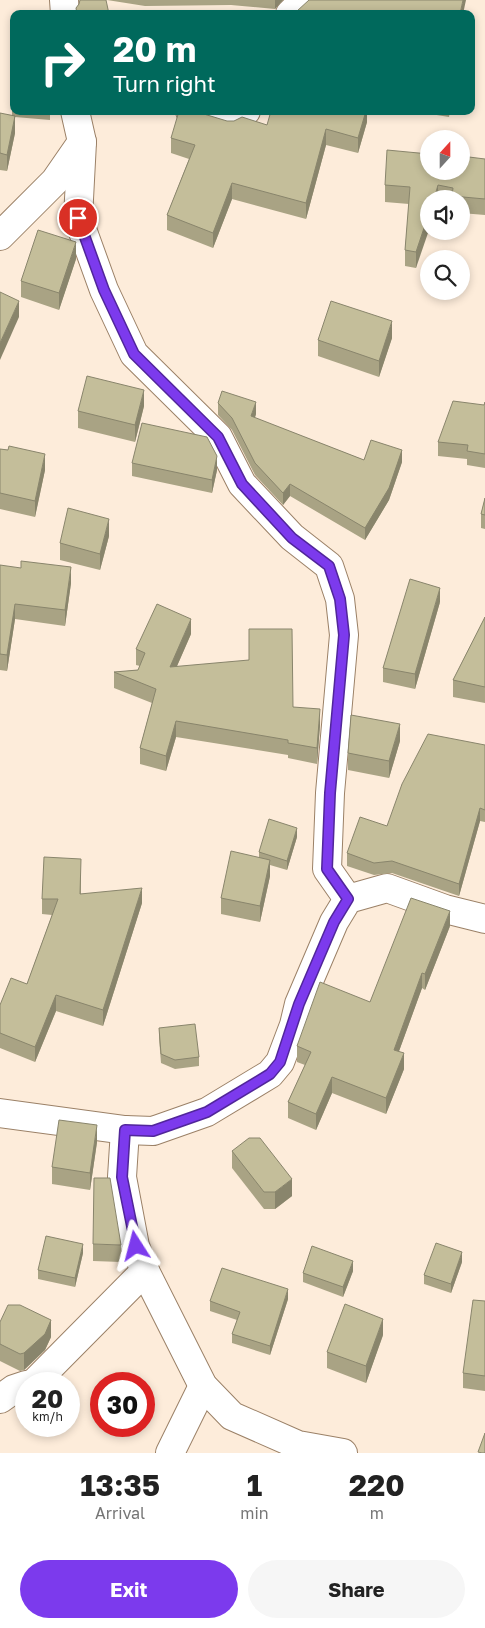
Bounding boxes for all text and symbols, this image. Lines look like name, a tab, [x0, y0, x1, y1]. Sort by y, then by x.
text: 20 m	[113, 28, 196, 70]
icon: right	[30, 30, 95, 95]
text: Turn right	[113, 70, 216, 97]
north arrow	[420, 130, 470, 180]
map controls	[420, 130, 470, 300]
button: sound	[420, 190, 470, 240]
pin	[57, 197, 99, 239]
icon: arrive	[64, 204, 92, 232]
button: search	[420, 250, 470, 300]
position arrow	[109, 1219, 161, 1271]
speed limit sign: 30	[90, 1372, 155, 1437]
text: 20	[32, 1383, 63, 1414]
text: km/h	[32, 1409, 63, 1424]
text: 13:35	[80, 1467, 160, 1503]
text: 1	[247, 1467, 262, 1503]
text: 220	[349, 1467, 405, 1503]
text: Arrival	[95, 1503, 145, 1523]
text: min	[240, 1503, 269, 1523]
text: m	[370, 1503, 384, 1523]
button: Exit	[20, 1560, 238, 1618]
button: Share	[248, 1560, 465, 1618]

